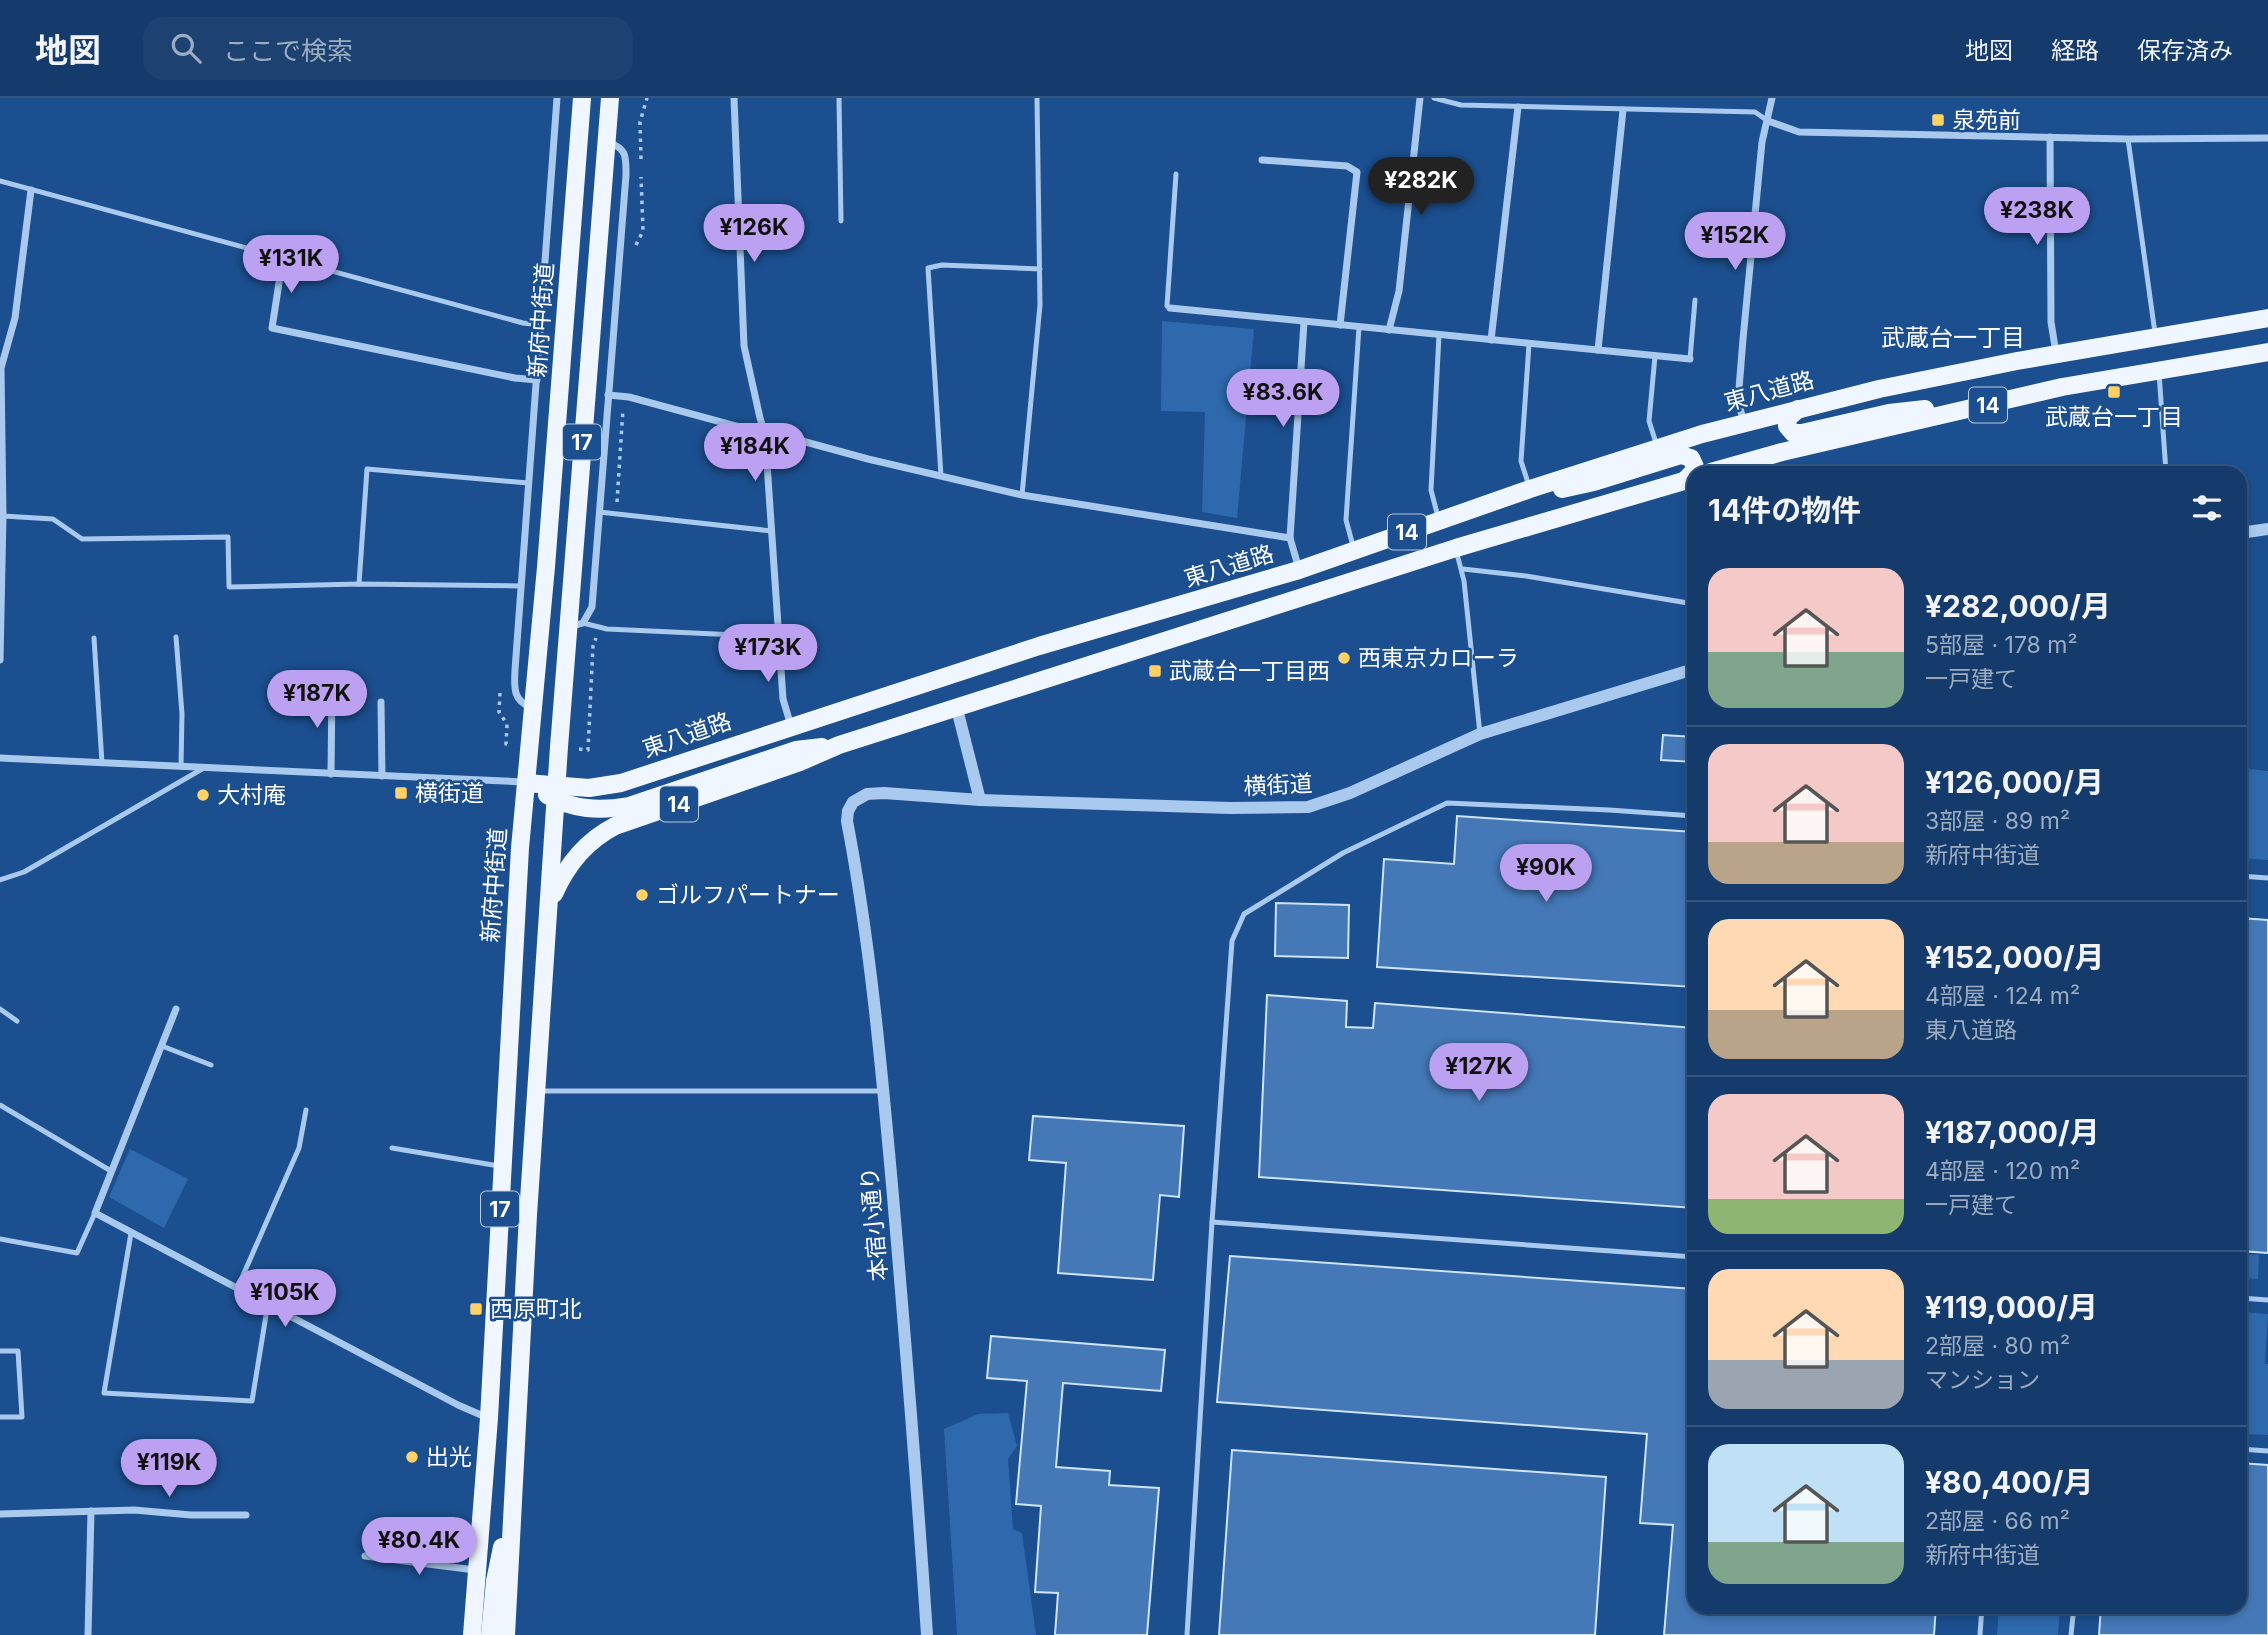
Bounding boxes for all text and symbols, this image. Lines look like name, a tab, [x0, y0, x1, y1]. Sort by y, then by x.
search box	[143, 17, 633, 80]
icon: search	[167, 29, 205, 67]
text: 地図	[35, 30, 101, 70]
text: ここで検索	[223, 35, 353, 66]
text: 地図	[1965, 36, 2013, 65]
text: 経路	[2051, 36, 2099, 65]
text: 保存済み	[2137, 36, 2233, 65]
place label: 泉苑前	[1952, 106, 2021, 134]
marker: 泉苑前	[1930, 112, 1946, 128]
pin: ¥282K	[1372, 158, 1470, 217]
text: ¥282K	[1384, 166, 1458, 194]
pin: ¥238K	[1988, 188, 2086, 247]
text: ¥238K	[2000, 196, 2074, 224]
pin: ¥126K	[705, 204, 803, 264]
pin: ¥152K	[1686, 212, 1784, 272]
text: ¥126K	[720, 213, 789, 241]
text: ¥152K	[1701, 221, 1769, 249]
pin: ¥131K	[242, 236, 340, 295]
text: ¥131K	[259, 244, 323, 272]
street label: 新府中街道	[523, 262, 559, 378]
district label: 武蔵台一丁目	[1881, 323, 2025, 352]
street label: 東八道路	[1721, 366, 1817, 416]
pin: ¥83.6K	[1226, 370, 1340, 429]
text: ¥83.6K	[1243, 378, 1323, 406]
marker: 武蔵台一丁目	[2106, 384, 2122, 400]
road number: 14	[1969, 388, 2007, 422]
place label: 武蔵台一丁目	[2045, 403, 2183, 431]
road number: 17	[563, 424, 601, 460]
pin: ¥184K	[706, 424, 804, 483]
text: ¥184K	[720, 432, 790, 460]
icon: filters	[2188, 489, 2226, 527]
text: 14件の物件	[1708, 492, 1861, 528]
road number: 14	[1388, 514, 1426, 550]
street label: 東八道路	[1181, 539, 1277, 593]
text: ¥282,000/月	[1925, 588, 2111, 624]
icon: home	[1764, 596, 1848, 680]
pin: ¥173K	[719, 624, 817, 684]
text: 5部屋 · 178 m²	[1925, 631, 2078, 659]
text: ¥173K	[734, 633, 802, 661]
place label: 西東京カローラ	[1358, 644, 1519, 672]
marker: 西東京カローラ	[1336, 650, 1352, 666]
place label: 武蔵台一丁目西	[1169, 657, 1330, 685]
marker: 武蔵台一丁目西	[1147, 663, 1163, 679]
text: 一戸建て	[1925, 665, 2017, 693]
pin: ¥187K	[268, 670, 366, 730]
text: ¥187K	[283, 679, 351, 707]
street label: 東八道路	[639, 707, 735, 763]
text: ¥126,000/月	[1925, 764, 2104, 800]
street label: 横街道	[1243, 769, 1313, 801]
icon: home	[1764, 772, 1848, 856]
place label: 横街道	[415, 779, 484, 807]
place label: 大村庵	[217, 781, 286, 809]
marker: 横街道	[393, 785, 409, 801]
road number: 14	[660, 786, 698, 822]
marker: 大村庵	[195, 787, 211, 803]
text: 3部屋 · 89 m²	[1925, 807, 2070, 835]
street label: 新府中街道	[476, 827, 512, 943]
text: 新府中街道	[1925, 841, 2040, 869]
pin: ¥90K	[1505, 844, 1587, 904]
text: ¥90K	[1516, 853, 1576, 881]
place label: ゴルフパートナー	[656, 881, 840, 909]
marker: ゴルフパートナー	[634, 887, 650, 903]
text: ¥152,000/月	[1925, 939, 2105, 975]
icon: home	[1764, 947, 1848, 1031]
text: 4部屋 · 124 m²	[1925, 982, 2080, 1010]
text: 東八道路	[1925, 1016, 2017, 1044]
pin: ¥127K	[1430, 1044, 1528, 1103]
text: ¥127K	[1445, 1052, 1513, 1080]
text: ¥187,000/月	[1925, 1114, 2100, 1150]
icon: home	[1764, 1122, 1848, 1206]
text: 4部屋 · 120 m²	[1925, 1157, 2080, 1185]
street label: 本宿小通り	[855, 1165, 893, 1283]
text: 一戸建て	[1925, 1191, 2017, 1219]
road number: 17	[481, 1192, 519, 1226]
pin: ¥105K	[236, 1270, 334, 1329]
text: ¥105K	[250, 1278, 320, 1306]
text: ¥119,000/月	[1925, 1289, 2098, 1325]
place label: 西原町北	[490, 1295, 582, 1323]
icon: home	[1764, 1297, 1848, 1381]
marker: 西原町北	[468, 1301, 484, 1317]
text: 2部屋 · 80 m²	[1925, 1332, 2070, 1360]
text: マンション	[1925, 1366, 2040, 1394]
pin: ¥119K	[120, 1440, 218, 1499]
place label: 出光	[426, 1443, 472, 1471]
text: ¥119K	[137, 1448, 201, 1476]
marker: 出光	[404, 1449, 420, 1465]
text: ¥80,400/月	[1925, 1464, 2093, 1500]
icon: home	[1764, 1472, 1848, 1556]
text: 2部屋 · 66 m²	[1925, 1507, 2070, 1535]
pin: ¥80.4K	[362, 1518, 476, 1577]
text: ¥80.4K	[378, 1526, 460, 1554]
text: 新府中街道	[1925, 1541, 2040, 1569]

